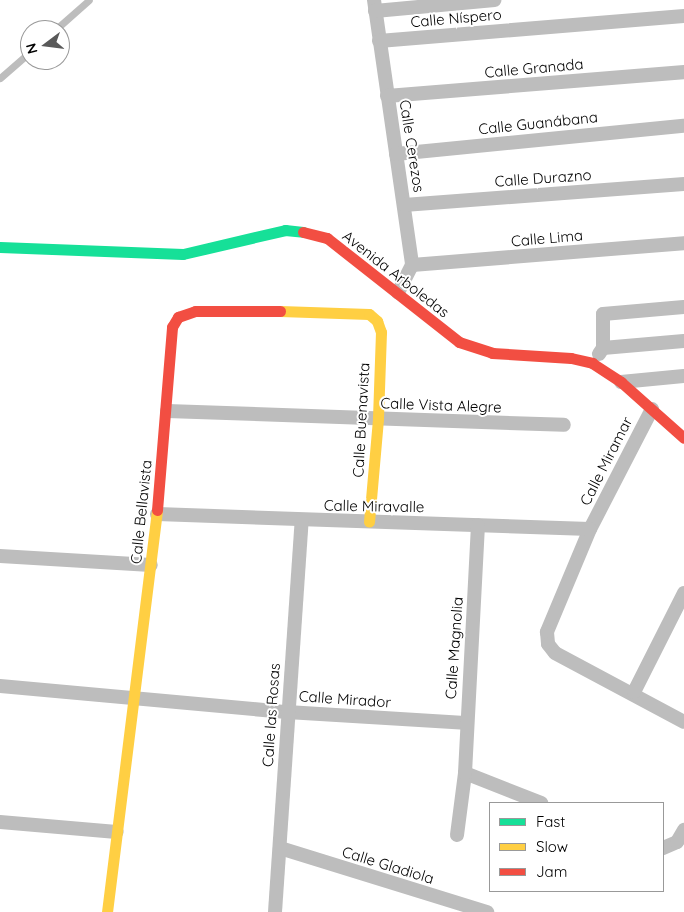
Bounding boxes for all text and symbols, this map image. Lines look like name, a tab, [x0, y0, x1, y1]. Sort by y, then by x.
street label: Calle Níspero	[410, 5, 502, 31]
north arrow	[20, 20, 70, 70]
text: N	[21, 41, 42, 56]
street label: Calle Granada	[484, 55, 584, 81]
street label: Calle Cerezos	[396, 98, 428, 194]
street label: Calle Guanábana	[477, 108, 599, 138]
street label: Calle Durazno	[494, 166, 592, 190]
street label: Calle Lima	[510, 226, 584, 250]
street label: Avenida Arboledas	[339, 227, 453, 321]
street label: Calle Buenavista	[349, 362, 373, 478]
street label: Calle Vista Alegre	[380, 394, 502, 416]
street label: Calle Miramar	[576, 414, 636, 508]
street label: Calle Bellavista	[127, 459, 155, 565]
street label: Calle Miravalle	[324, 496, 424, 516]
street label: Calle Magnolia	[441, 596, 467, 700]
street label: Calle las Rosas	[258, 662, 284, 768]
street label: Calle Mirador	[298, 687, 392, 711]
legend	[489, 802, 664, 892]
text: Fast	[536, 812, 565, 831]
text: Slow	[536, 837, 568, 856]
street label: Calle Gladiola	[340, 842, 436, 888]
text: Jam	[536, 862, 567, 881]

